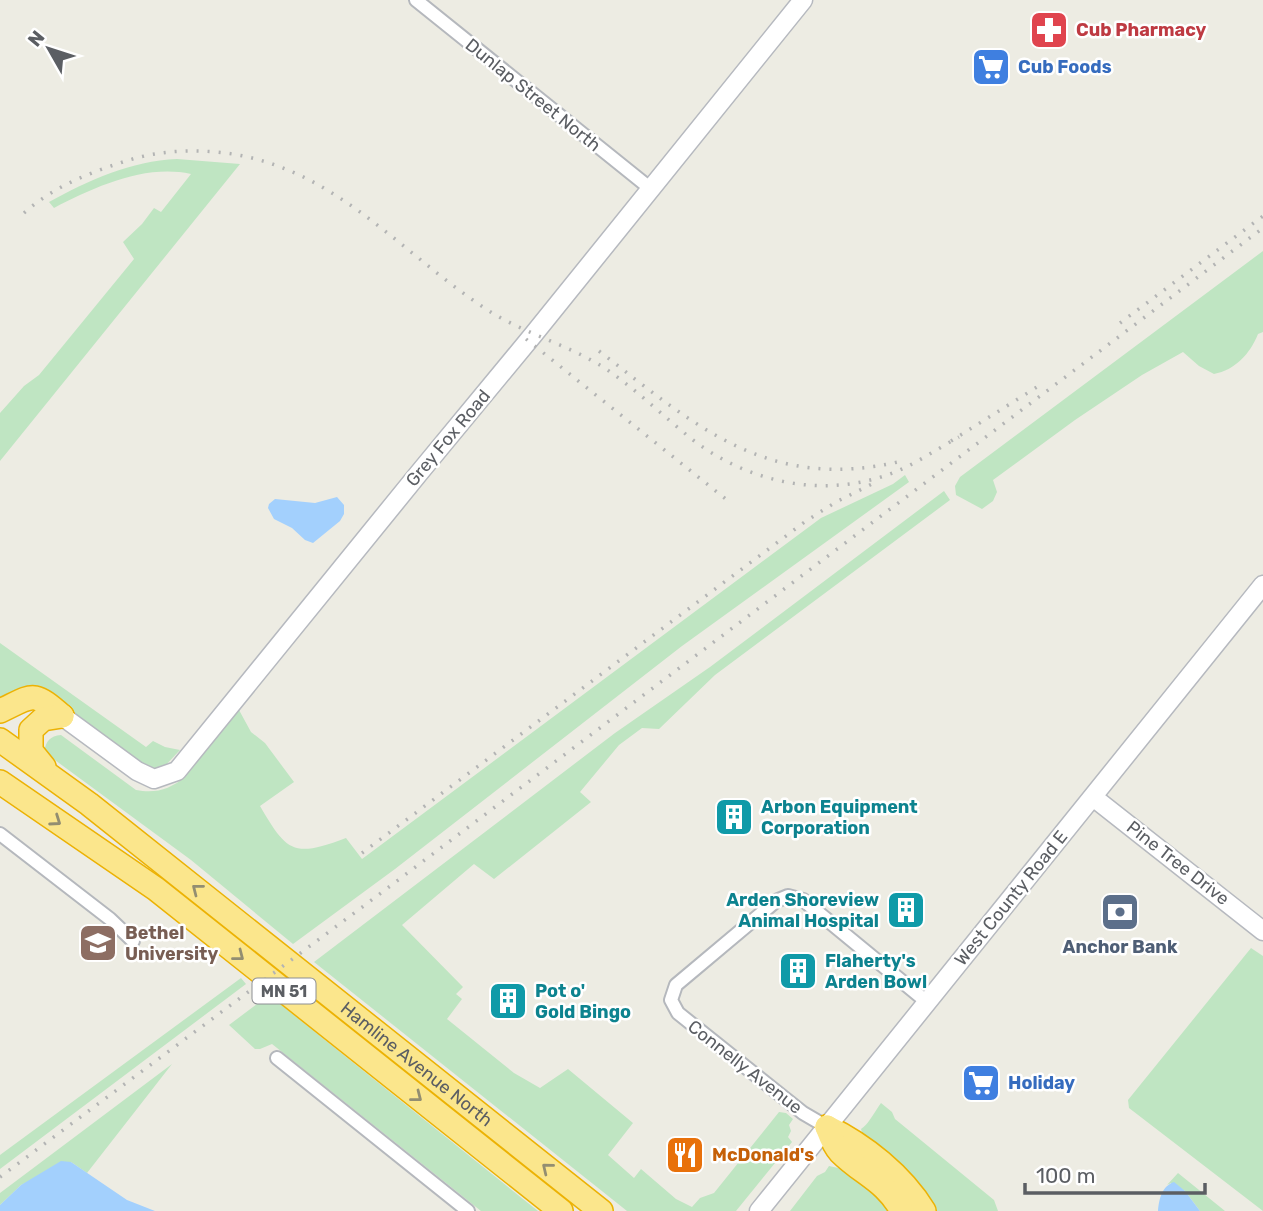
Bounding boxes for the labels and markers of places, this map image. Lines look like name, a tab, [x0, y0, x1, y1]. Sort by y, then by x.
pharmacy icon: Cub Pharmacy	[1028, 9, 1070, 51]
place label: Cub Pharmacy	[1076, 19, 1206, 41]
supermarket icon: Cub Foods	[970, 46, 1012, 88]
place label: Cub Foods	[1018, 56, 1112, 78]
building icon: Arbon Equipment Corporation	[713, 796, 755, 838]
place label: Arbon Equipment Corporation	[761, 796, 918, 839]
place label: Arden Shoreview Animal Hospital	[726, 889, 879, 932]
building icon: Arden Shoreview Animal Hospital	[885, 889, 927, 931]
bank icon: Anchor Bank	[1099, 891, 1141, 933]
school or university icon: Bethel University	[77, 922, 119, 964]
place label: Bethel University	[125, 922, 218, 965]
place label: Anchor Bank	[1063, 936, 1178, 958]
building icon: Flaherty's Arden Bowl	[777, 950, 819, 992]
place label: Flaherty's Arden Bowl	[825, 950, 927, 993]
building icon: Pot o' Gold Bingo	[487, 980, 529, 1022]
place label: Pot o' Gold Bingo	[535, 980, 631, 1023]
supermarket icon: Holiday	[960, 1062, 1002, 1104]
place label: Holiday	[1008, 1072, 1075, 1094]
restaurant icon: McDonald's	[664, 1134, 706, 1176]
place label: McDonald's	[712, 1144, 814, 1166]

